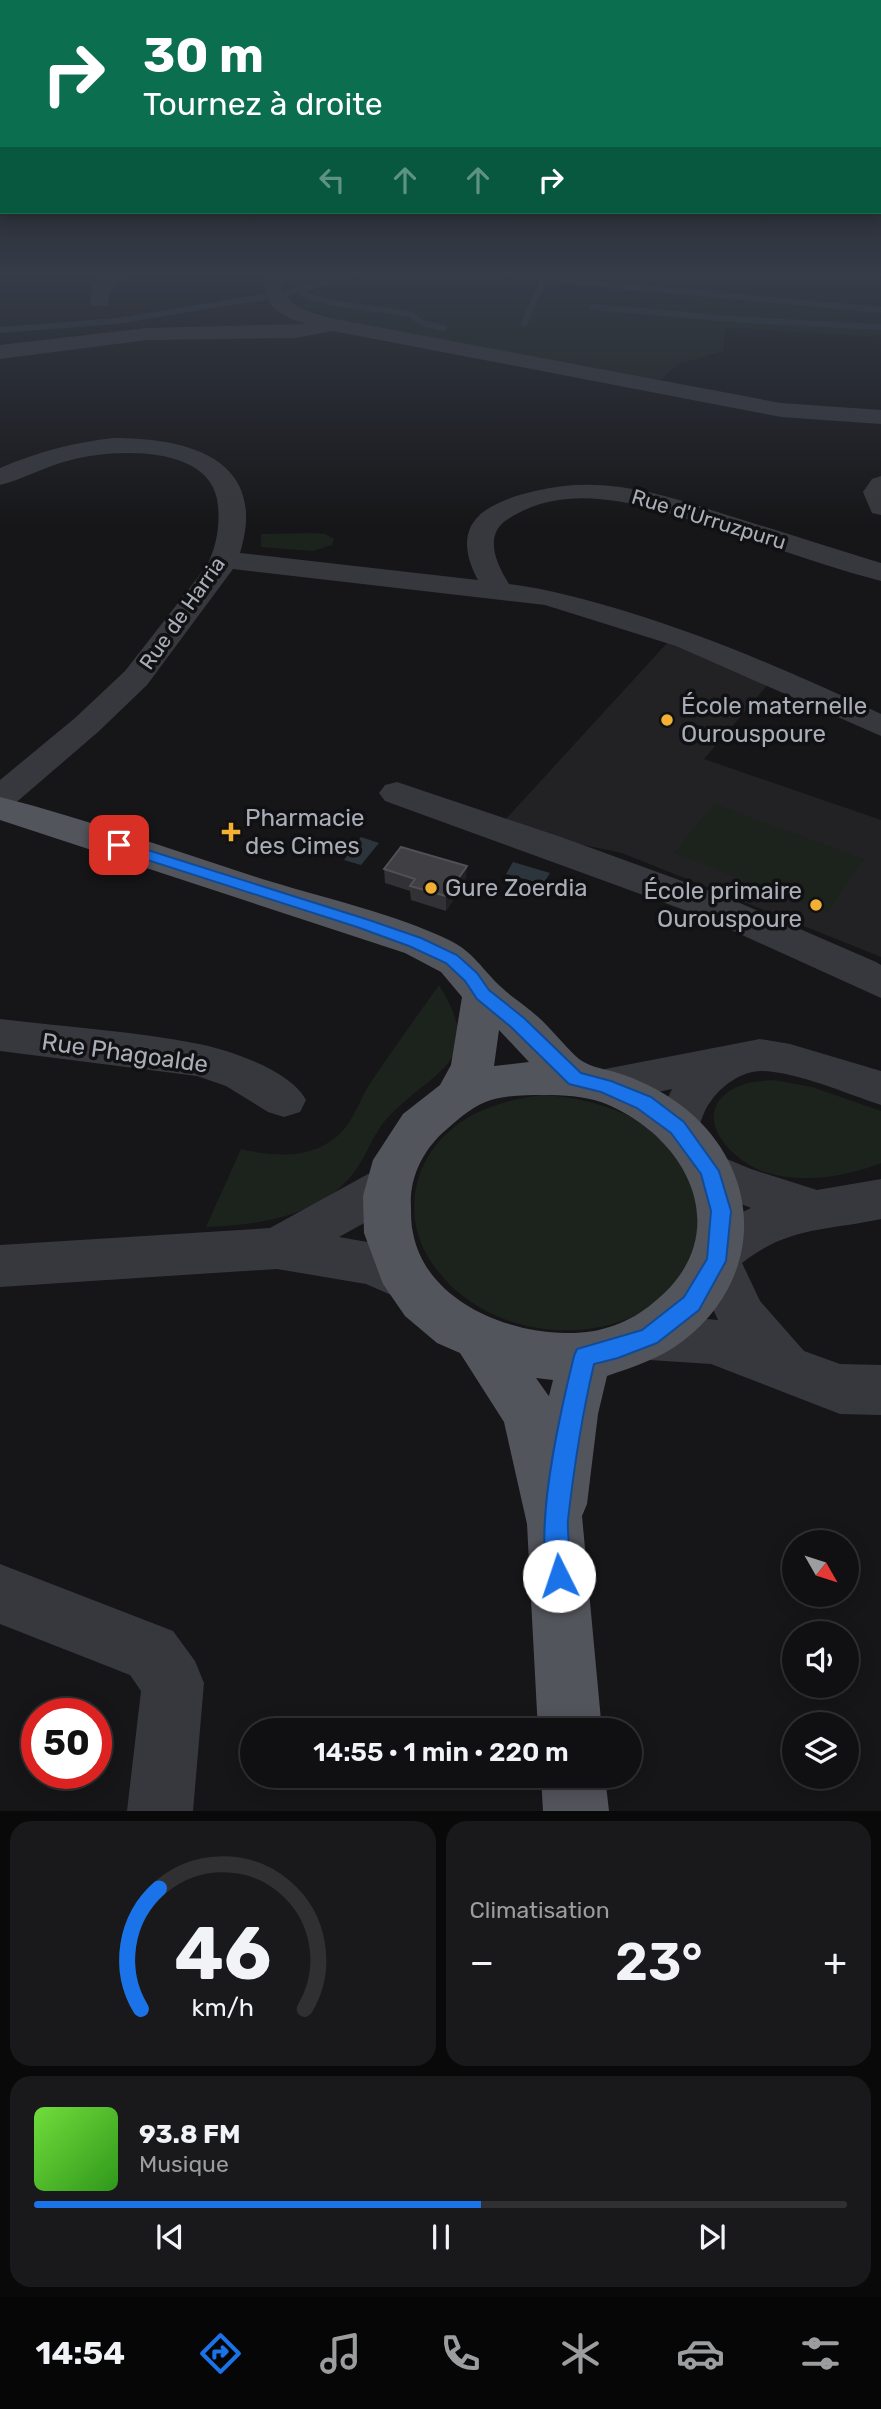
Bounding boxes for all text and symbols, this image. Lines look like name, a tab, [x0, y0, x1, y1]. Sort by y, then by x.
text: 30 m	[143, 26, 264, 84]
icon: right	[28, 28, 119, 119]
text: Tournez à droite	[143, 85, 383, 123]
icon: left	[313, 161, 351, 199]
icon: ahead	[386, 161, 424, 199]
icon: ahead	[459, 161, 497, 199]
icon: right	[532, 161, 570, 199]
street label: Rue d'Urruzpuru	[629, 484, 789, 554]
street label: Rue de Harria	[134, 552, 230, 674]
place label: École maternelle Ourouspoure	[681, 692, 867, 748]
marker: École maternelle Ourouspoure	[659, 712, 675, 728]
place label: Pharmacie des Cimes	[245, 804, 364, 860]
pin	[89, 815, 149, 875]
marker: Pharmacie des Cimes	[223, 824, 239, 840]
icon: arrive	[100, 826, 138, 864]
place label: Gure Zoerdia	[445, 874, 587, 902]
place label: École primaire Ourouspoure	[643, 877, 802, 933]
marker: Gure Zoerdia	[423, 880, 439, 896]
marker: École primaire Ourouspoure	[808, 897, 824, 913]
street label: Rue Phagoalde	[40, 1027, 210, 1079]
north arrow	[782, 1530, 859, 1606]
map controls	[782, 1530, 859, 1789]
position arrow	[522, 1539, 596, 1613]
button: sound	[782, 1621, 859, 1698]
speed limit sign: 50	[21, 1698, 112, 1789]
button: layers	[782, 1712, 859, 1789]
text: 14:55 · 1 min · 220 m	[313, 1737, 569, 1768]
text: Climatisation	[470, 1896, 610, 1924]
text: 46	[174, 1912, 271, 1998]
text: 23°	[615, 1931, 703, 1993]
text: −	[470, 1939, 494, 1985]
text: +	[823, 1939, 847, 1985]
text: km/h	[192, 1993, 254, 2022]
text: 93.8 FM	[139, 2119, 241, 2150]
text: Musique	[139, 2150, 229, 2178]
icon: previous	[151, 2218, 189, 2256]
icon: pause	[422, 2218, 460, 2256]
icon: next	[693, 2218, 731, 2256]
icon: directions	[196, 2329, 245, 2378]
icon: music	[316, 2329, 365, 2378]
icon: phone	[436, 2329, 485, 2378]
icon: climate	[556, 2329, 605, 2378]
icon: car	[676, 2329, 725, 2378]
icon: filters	[796, 2329, 845, 2378]
text: 14:54	[36, 2334, 125, 2372]

